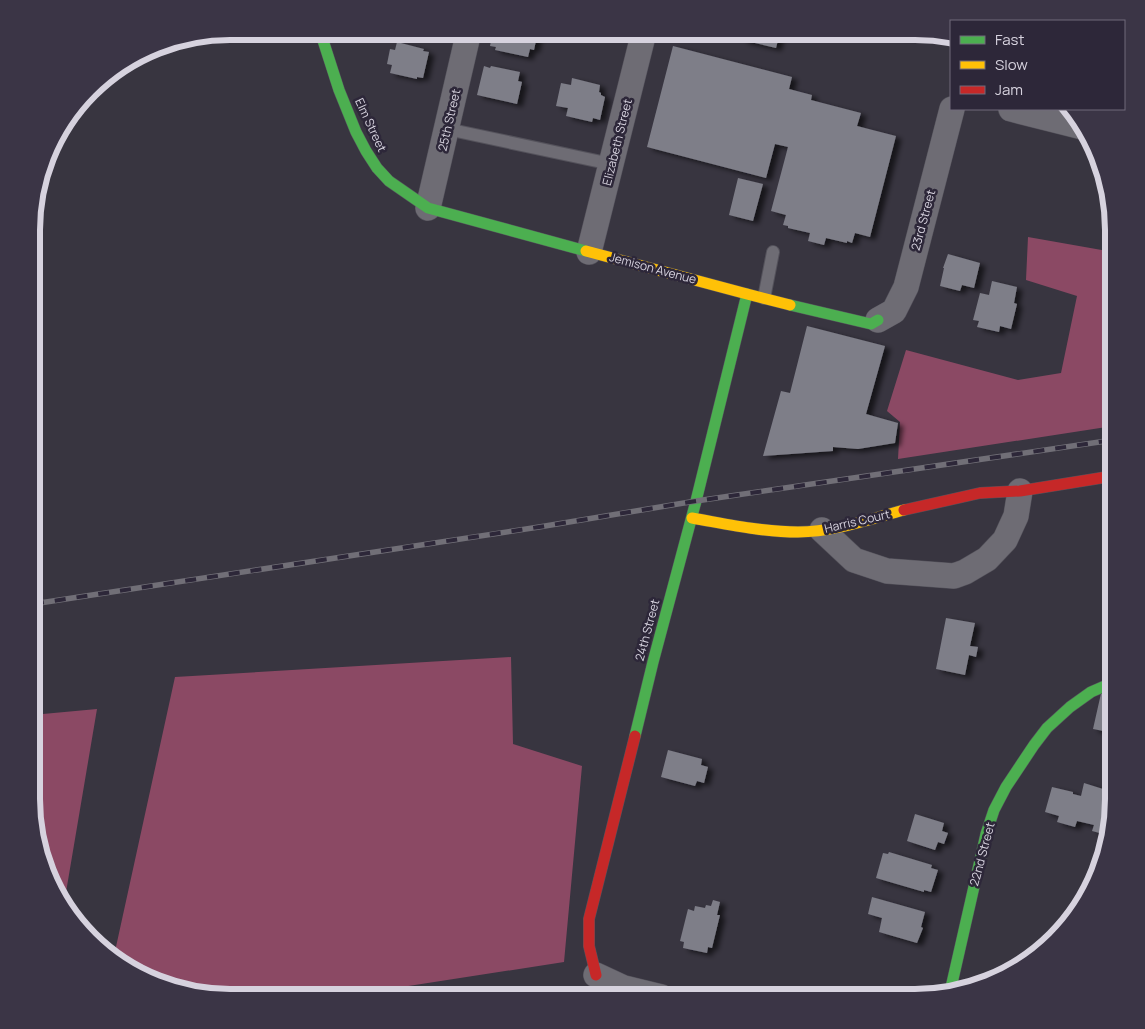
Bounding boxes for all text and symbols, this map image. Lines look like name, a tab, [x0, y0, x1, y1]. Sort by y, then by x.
legend	[950, 20, 1125, 110]
text: Fast	[995, 29, 1024, 50]
text: Slow	[995, 54, 1028, 75]
text: Jam	[995, 79, 1023, 100]
street label: 25th Street	[434, 87, 464, 153]
street label: Elm Street	[351, 95, 391, 155]
street label: Elizabeth Street	[598, 97, 636, 187]
street label: 23rd Street	[907, 187, 939, 252]
street label: Jemison Avenue	[608, 248, 698, 288]
street label: Harris Court	[822, 505, 892, 537]
street label: 24th Street	[631, 597, 663, 663]
street label: 22nd Street	[965, 820, 999, 888]

